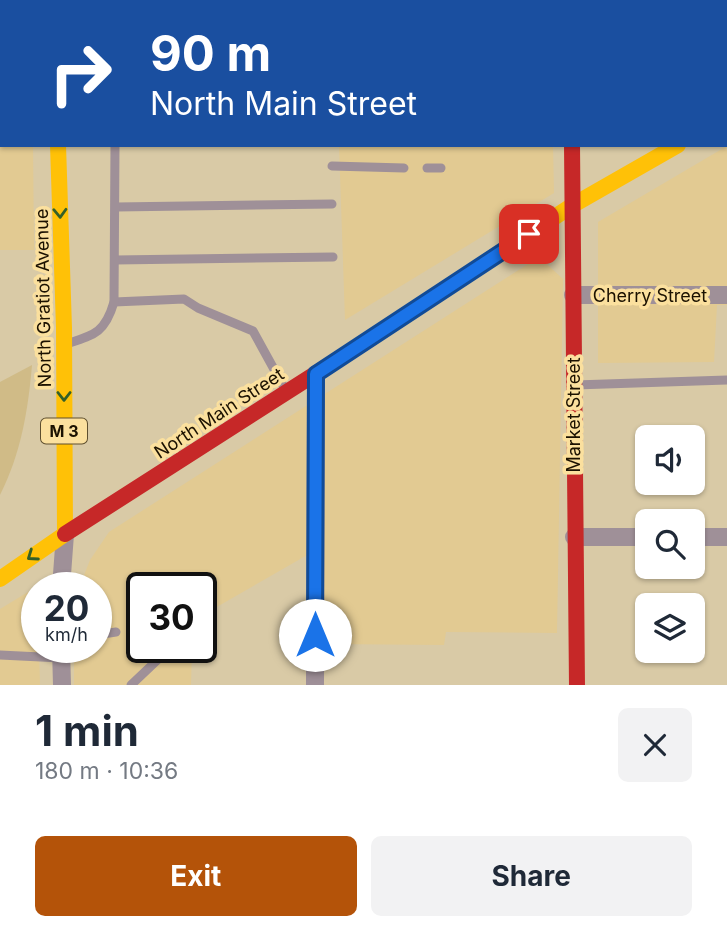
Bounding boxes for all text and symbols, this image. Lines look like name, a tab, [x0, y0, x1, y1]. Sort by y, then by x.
text: 90 m	[150, 24, 271, 83]
icon: right	[35, 28, 126, 119]
text: North Main Street	[150, 84, 417, 123]
pin	[499, 204, 559, 264]
one-way arrow	[53, 208, 68, 219]
street label: North Gratiot Avenue	[31, 209, 55, 387]
icon: arrive	[510, 215, 548, 253]
street label: Cherry Street	[593, 285, 707, 306]
street label: Market Street	[563, 357, 584, 473]
street label: North Main Street	[150, 363, 288, 463]
one-way arrow	[56, 391, 72, 402]
road number: M 3	[41, 418, 87, 444]
map controls	[635, 425, 705, 663]
button: sound	[635, 425, 705, 495]
button: search	[635, 509, 705, 579]
one-way arrow	[27, 548, 40, 561]
speed limit sign: 30	[126, 572, 217, 663]
text: 20	[44, 587, 89, 629]
button: layers	[635, 593, 705, 663]
position arrow	[278, 598, 352, 672]
text: km/h	[45, 624, 88, 645]
text: 1 min	[35, 705, 139, 756]
button: close	[618, 708, 692, 782]
text: 180 m · 10:36	[35, 757, 178, 785]
button: Exit	[35, 836, 357, 916]
button: Share	[371, 836, 692, 916]

